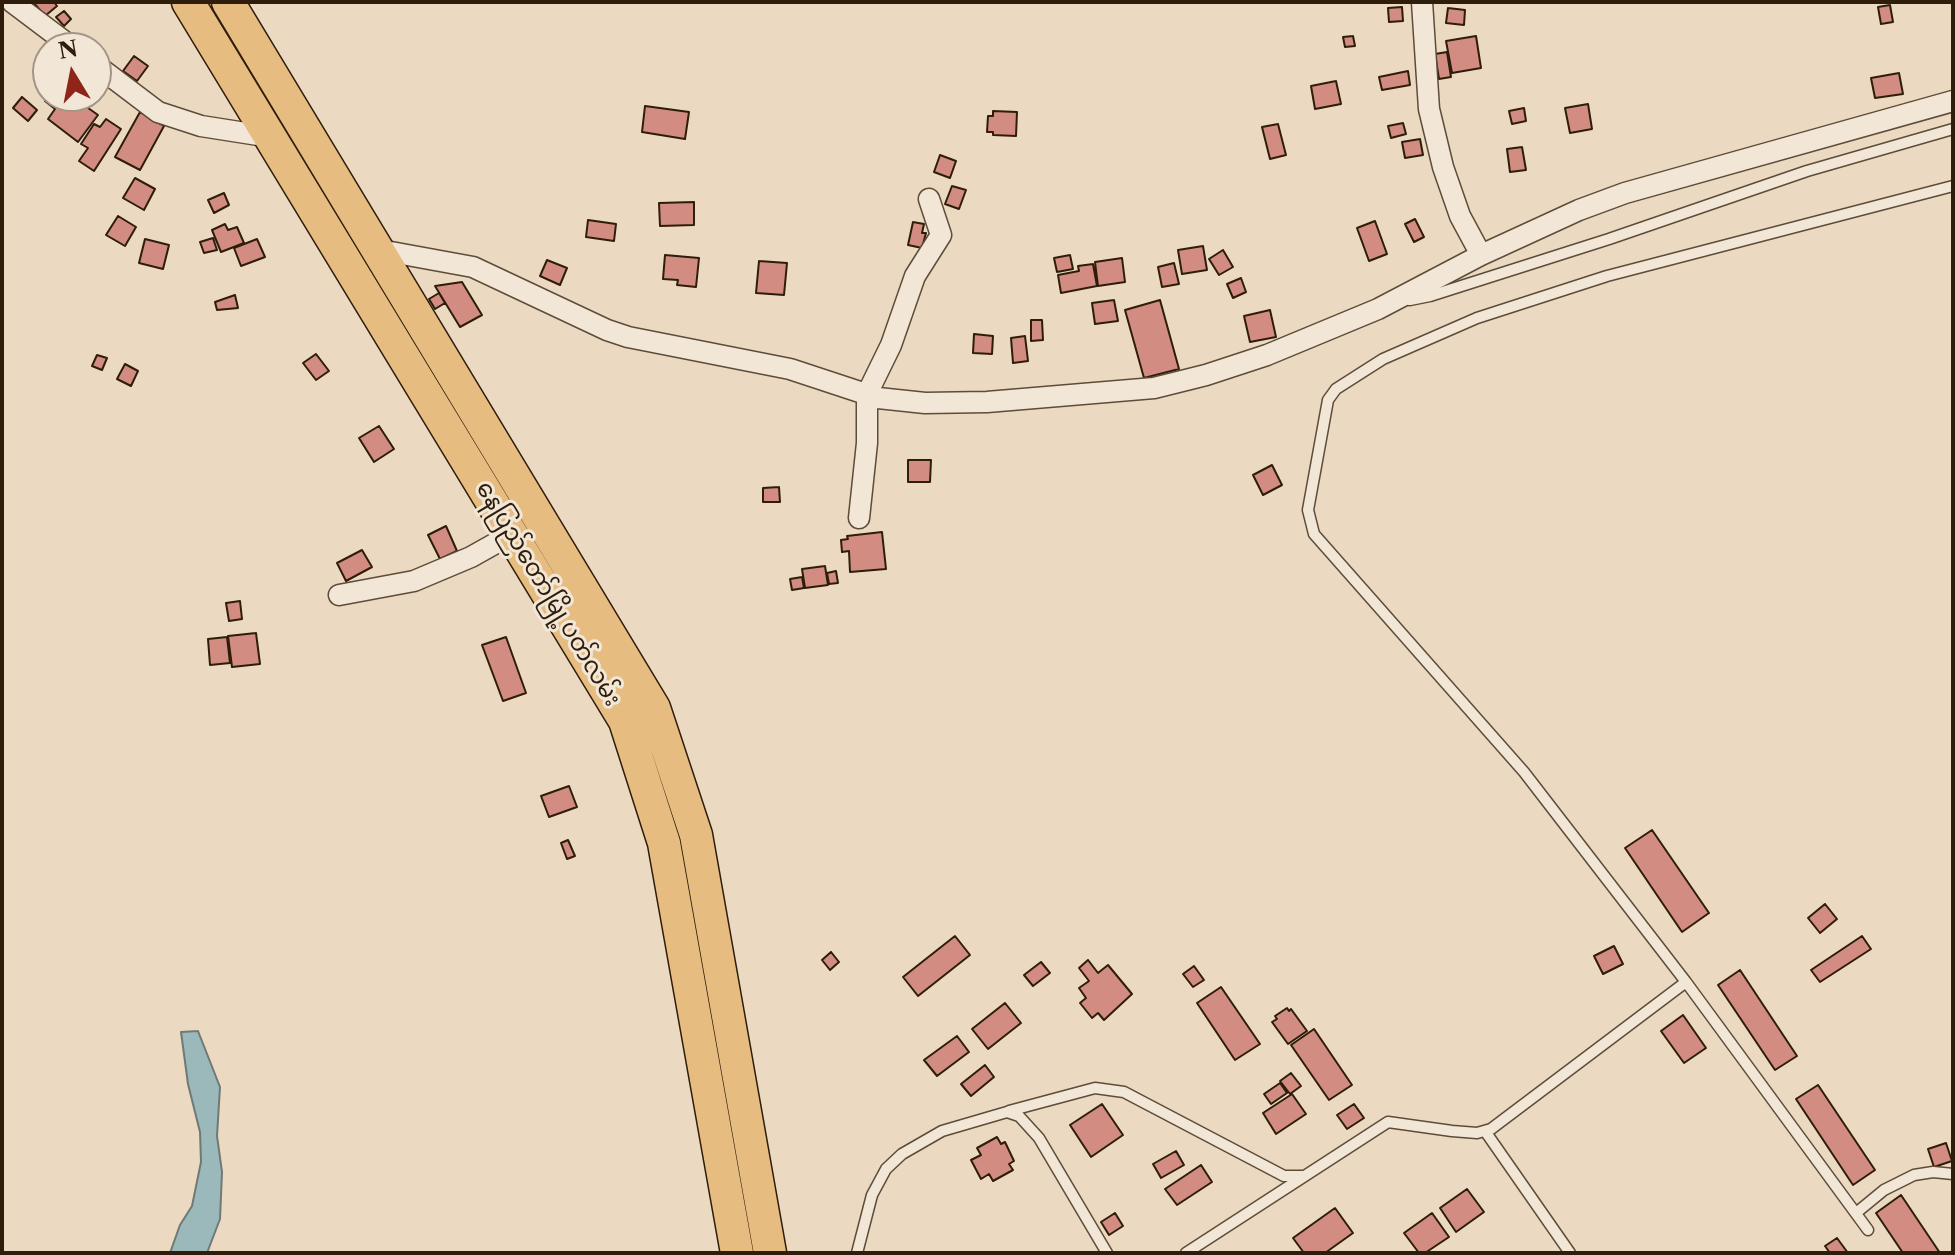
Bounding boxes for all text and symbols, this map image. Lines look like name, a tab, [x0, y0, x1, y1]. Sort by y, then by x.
north arrow	[32, 32, 112, 112]
text: N	[56, 35, 80, 65]
street label: နေပြည်တော်မြို့ပတ်လမ်း	[469, 476, 627, 712]

